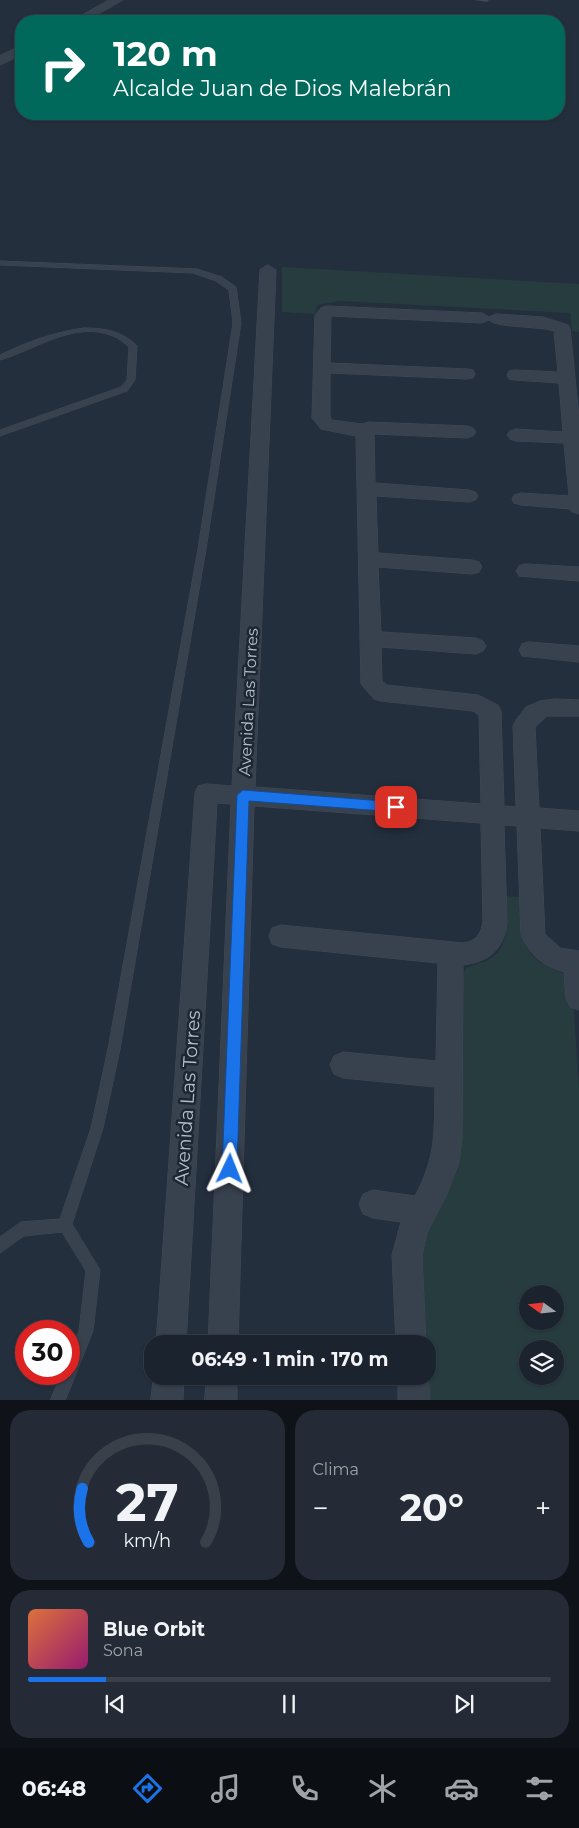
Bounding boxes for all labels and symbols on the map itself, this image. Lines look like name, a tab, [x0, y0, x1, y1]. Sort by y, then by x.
street label: Avenida Las Torres	[235, 627, 262, 776]
pin	[375, 786, 417, 828]
street label: Avenida Las Torres	[170, 1010, 205, 1186]
position arrow	[203, 1142, 255, 1194]
north arrow	[519, 1285, 564, 1330]
speed limit sign: 30	[15, 1320, 80, 1385]

